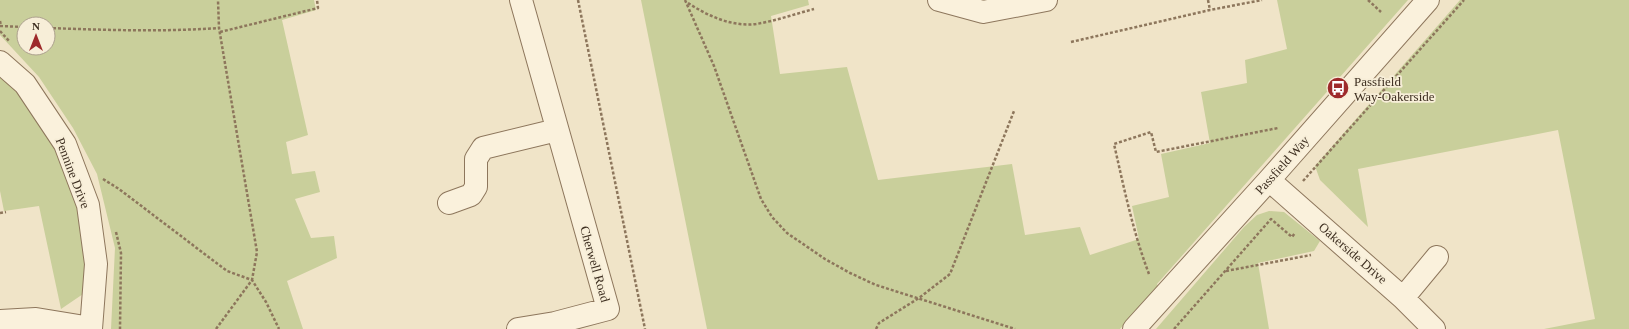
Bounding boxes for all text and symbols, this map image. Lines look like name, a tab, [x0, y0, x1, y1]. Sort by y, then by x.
north arrow	[16, 16, 56, 56]
text: N	[32, 20, 40, 32]
place label: Passfield Way-Oakerside	[1354, 74, 1435, 104]
bus stop icon: Passfield Way-Oakerside	[1325, 75, 1351, 101]
street label: Passfield Way	[1252, 132, 1312, 197]
street label: Pennine Drive	[53, 135, 93, 211]
street label: Oakerside Drive	[1316, 219, 1390, 287]
street label: Cherwell Road	[577, 224, 613, 304]

